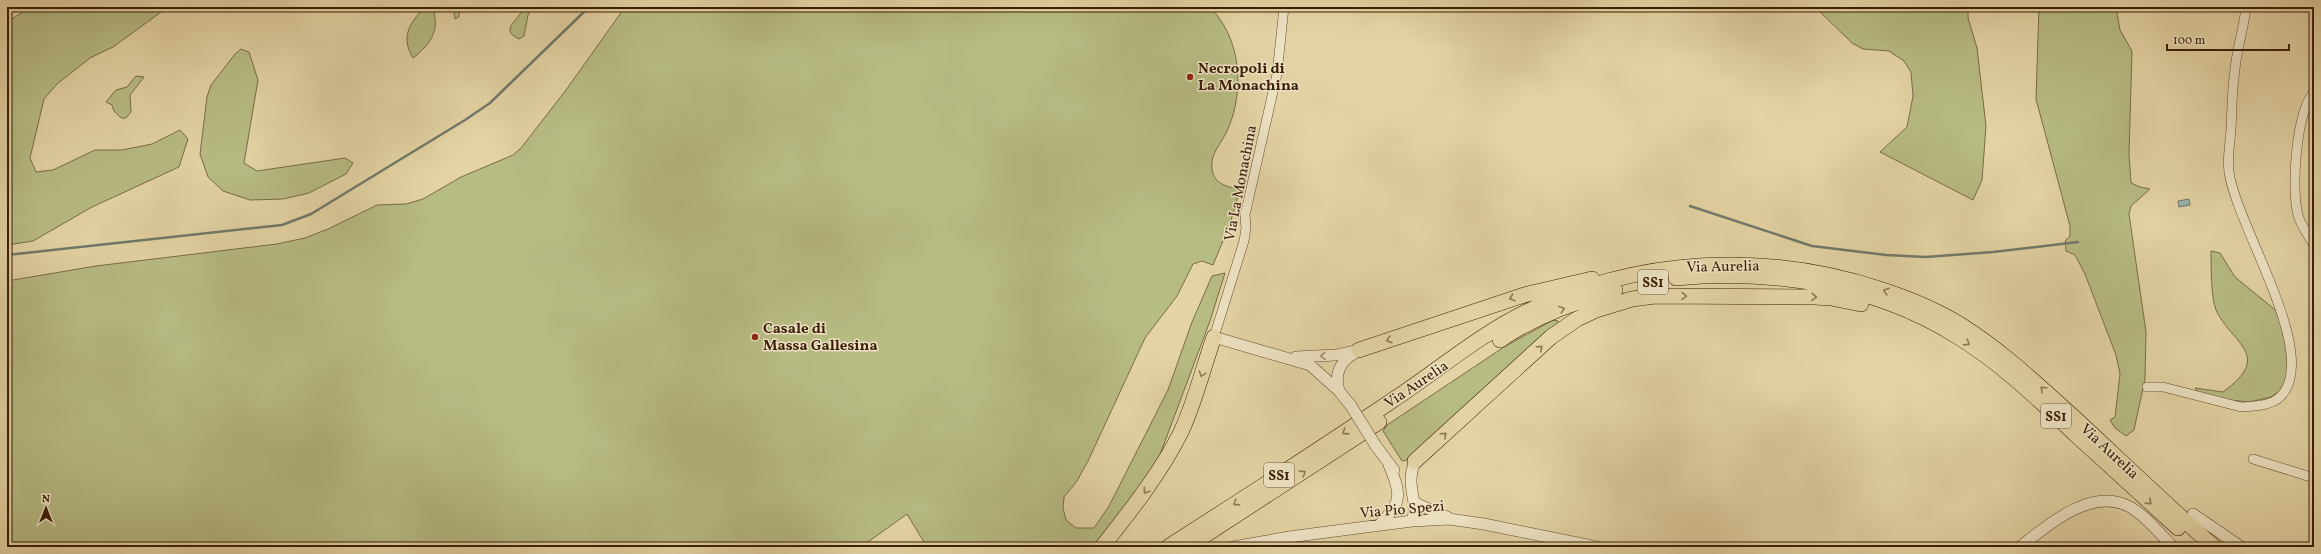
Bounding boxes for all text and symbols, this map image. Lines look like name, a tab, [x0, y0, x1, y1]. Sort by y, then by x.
scale bar	[2167, 26, 2289, 52]
text: 100 m	[2173, 33, 2206, 49]
place label: Necropoli di La Monachina	[1198, 59, 1299, 97]
marker: Necropoli di La Monachina	[1185, 72, 1195, 82]
street label: Via La Monachina	[1220, 124, 1263, 243]
street label: Via Aurelia	[1686, 256, 1760, 279]
road number: SS1	[1638, 270, 1668, 294]
one-way arrow	[1883, 288, 1890, 296]
one-way arrow	[1681, 292, 1687, 300]
one-way arrow	[1509, 293, 1516, 302]
one-way arrow	[1811, 293, 1817, 302]
one-way arrow	[1558, 305, 1565, 313]
place label: Casale di Massa Gallesina	[763, 319, 878, 357]
marker: Casale di Massa Gallesina	[750, 332, 760, 342]
one-way arrow	[1386, 335, 1393, 343]
one-way arrow	[1963, 338, 1970, 345]
one-way arrow	[1535, 345, 1543, 352]
one-way arrow	[1320, 352, 1326, 361]
street label: Via Aurelia	[1381, 356, 1453, 414]
one-way arrow	[1198, 370, 1207, 377]
one-way arrow	[2040, 387, 2047, 394]
road number: SS1	[2041, 404, 2071, 428]
street label: Via Aurelia	[2075, 419, 2143, 485]
one-way arrow	[1342, 427, 1349, 435]
one-way arrow	[1439, 433, 1447, 440]
road number: SS1	[1264, 463, 1294, 487]
one-way arrow	[1299, 470, 1306, 478]
one-way arrow	[1144, 486, 1151, 493]
north arrow	[26, 488, 66, 528]
text: N	[42, 492, 50, 507]
street label: Via Pio Spezi	[1359, 496, 1445, 525]
one-way arrow	[2144, 497, 2152, 505]
one-way arrow	[1233, 498, 1240, 506]

